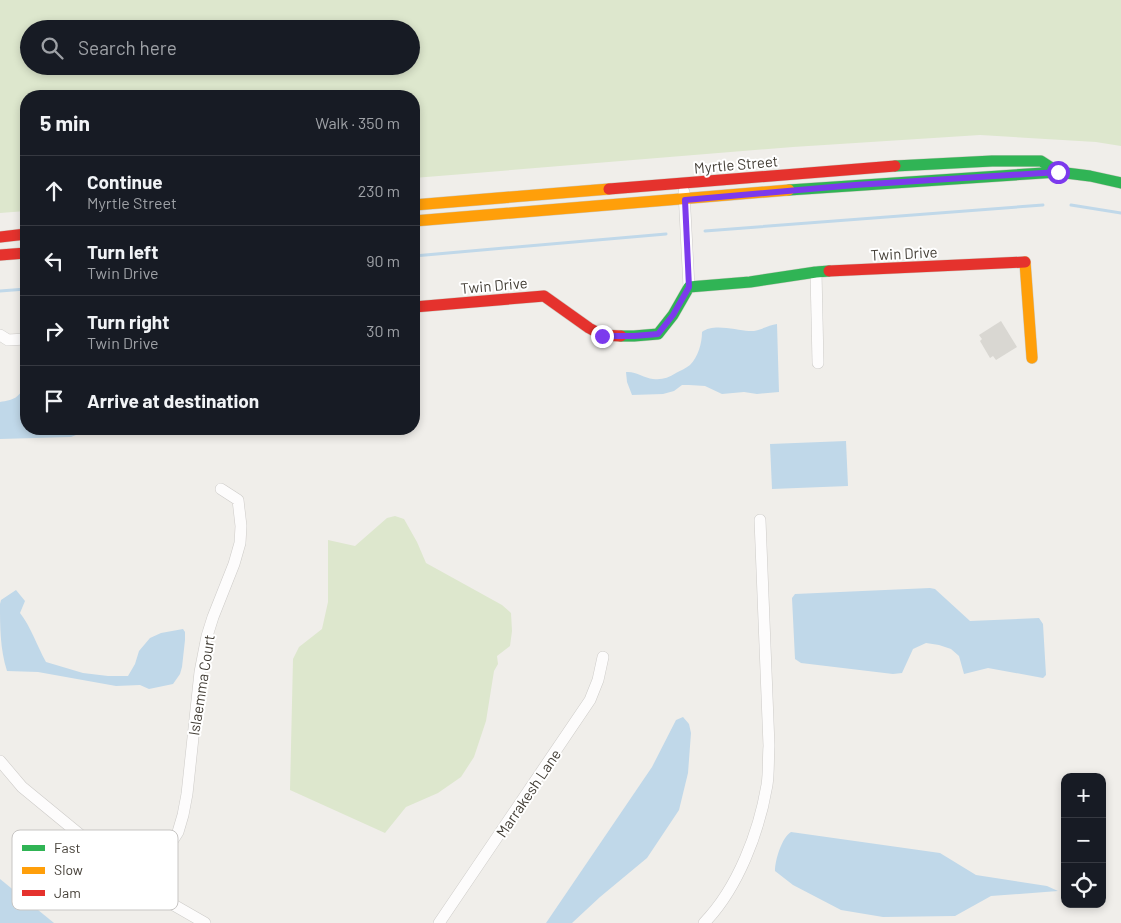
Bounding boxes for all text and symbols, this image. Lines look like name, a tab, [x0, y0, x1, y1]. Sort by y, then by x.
search box	[20, 20, 420, 75]
icon: search	[38, 34, 66, 62]
text: Search here	[78, 36, 177, 59]
text: 5 min	[40, 110, 90, 135]
text: Walk · 350 m	[315, 113, 400, 132]
street label: Myrtle Street	[693, 151, 779, 177]
route start	[1047, 161, 1070, 184]
text: Continue	[87, 170, 163, 193]
icon: ahead	[40, 177, 68, 205]
text: 230 m	[358, 181, 400, 200]
text: Myrtle Street	[87, 193, 177, 212]
text: Turn left	[87, 240, 158, 263]
street label: Twin Drive	[870, 242, 938, 264]
icon: left	[40, 247, 68, 275]
text: 90 m	[366, 251, 400, 270]
text: Twin Drive	[87, 263, 159, 282]
street label: Twin Drive	[460, 273, 528, 297]
text: Turn right	[87, 310, 169, 333]
icon: right	[40, 317, 68, 345]
text: 30 m	[366, 321, 400, 340]
route end	[591, 325, 614, 348]
text: Twin Drive	[87, 333, 159, 352]
icon: arrive	[40, 387, 68, 415]
text: Arrive at destination	[87, 389, 259, 412]
street label: Islaemma Court	[184, 633, 218, 737]
street label: Marrakesh Lane	[492, 745, 564, 841]
map controls	[1061, 773, 1106, 908]
button: +	[1061, 773, 1106, 818]
button: −	[1061, 818, 1106, 863]
legend	[12, 830, 178, 910]
text: Fast	[54, 839, 80, 856]
text: Slow	[54, 861, 83, 878]
button: locate	[1061, 863, 1106, 908]
text: Jam	[54, 884, 81, 901]

